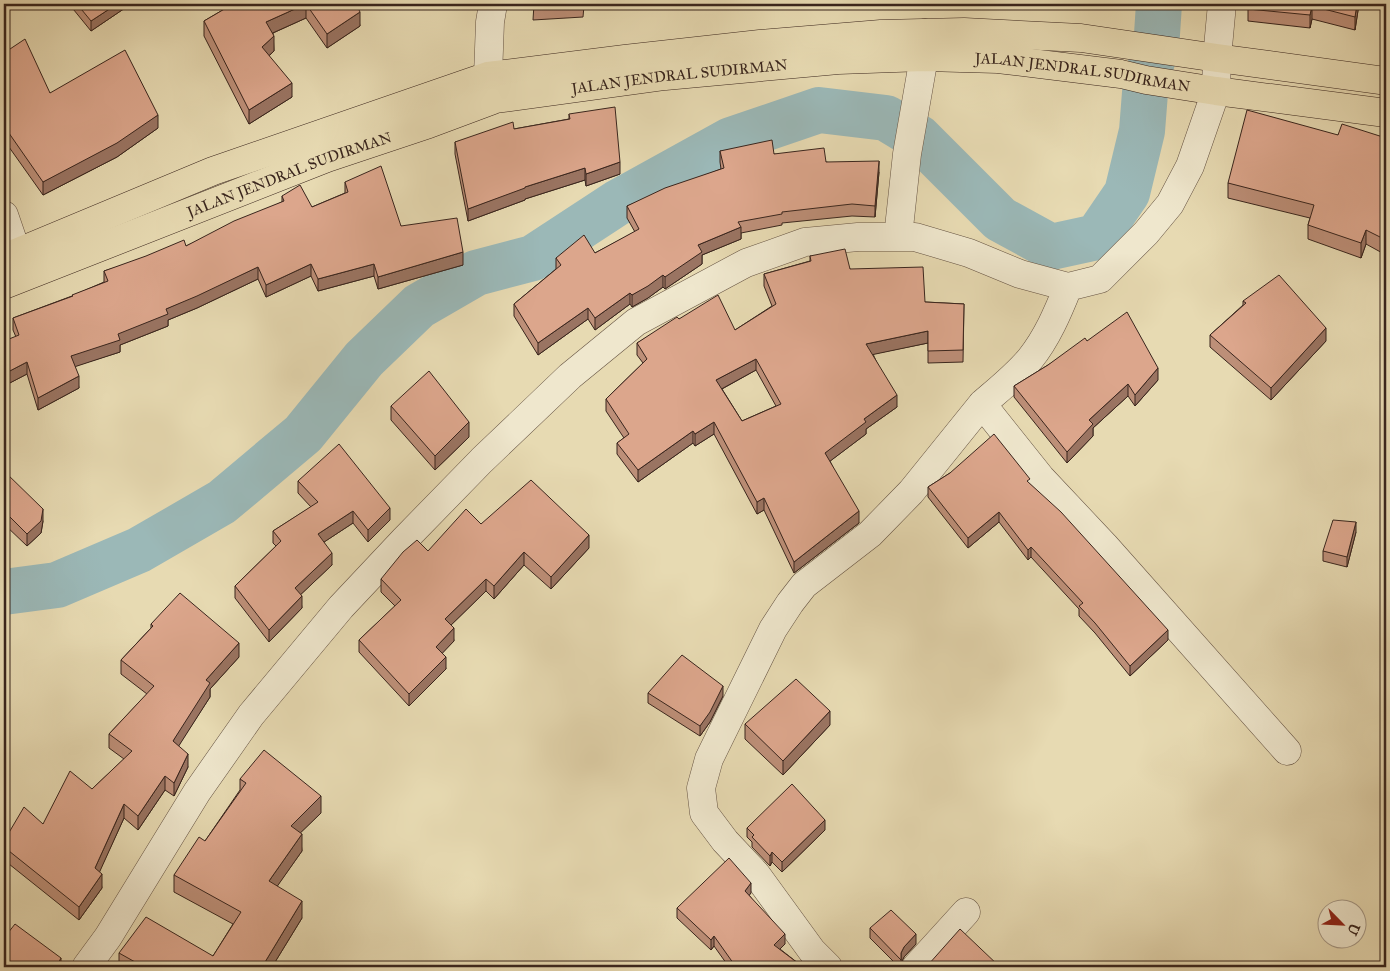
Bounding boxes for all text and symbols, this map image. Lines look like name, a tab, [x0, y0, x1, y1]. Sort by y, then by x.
street label: JALAN JENDRAL SUDIRMAN	[973, 49, 1192, 96]
street label: JALAN JENDRAL SUDIRMAN	[568, 56, 789, 99]
street label: JALAN JENDRAL SUDIRMAN	[182, 128, 394, 223]
north arrow	[1318, 898, 1368, 948]
text: U	[1343, 921, 1363, 938]

